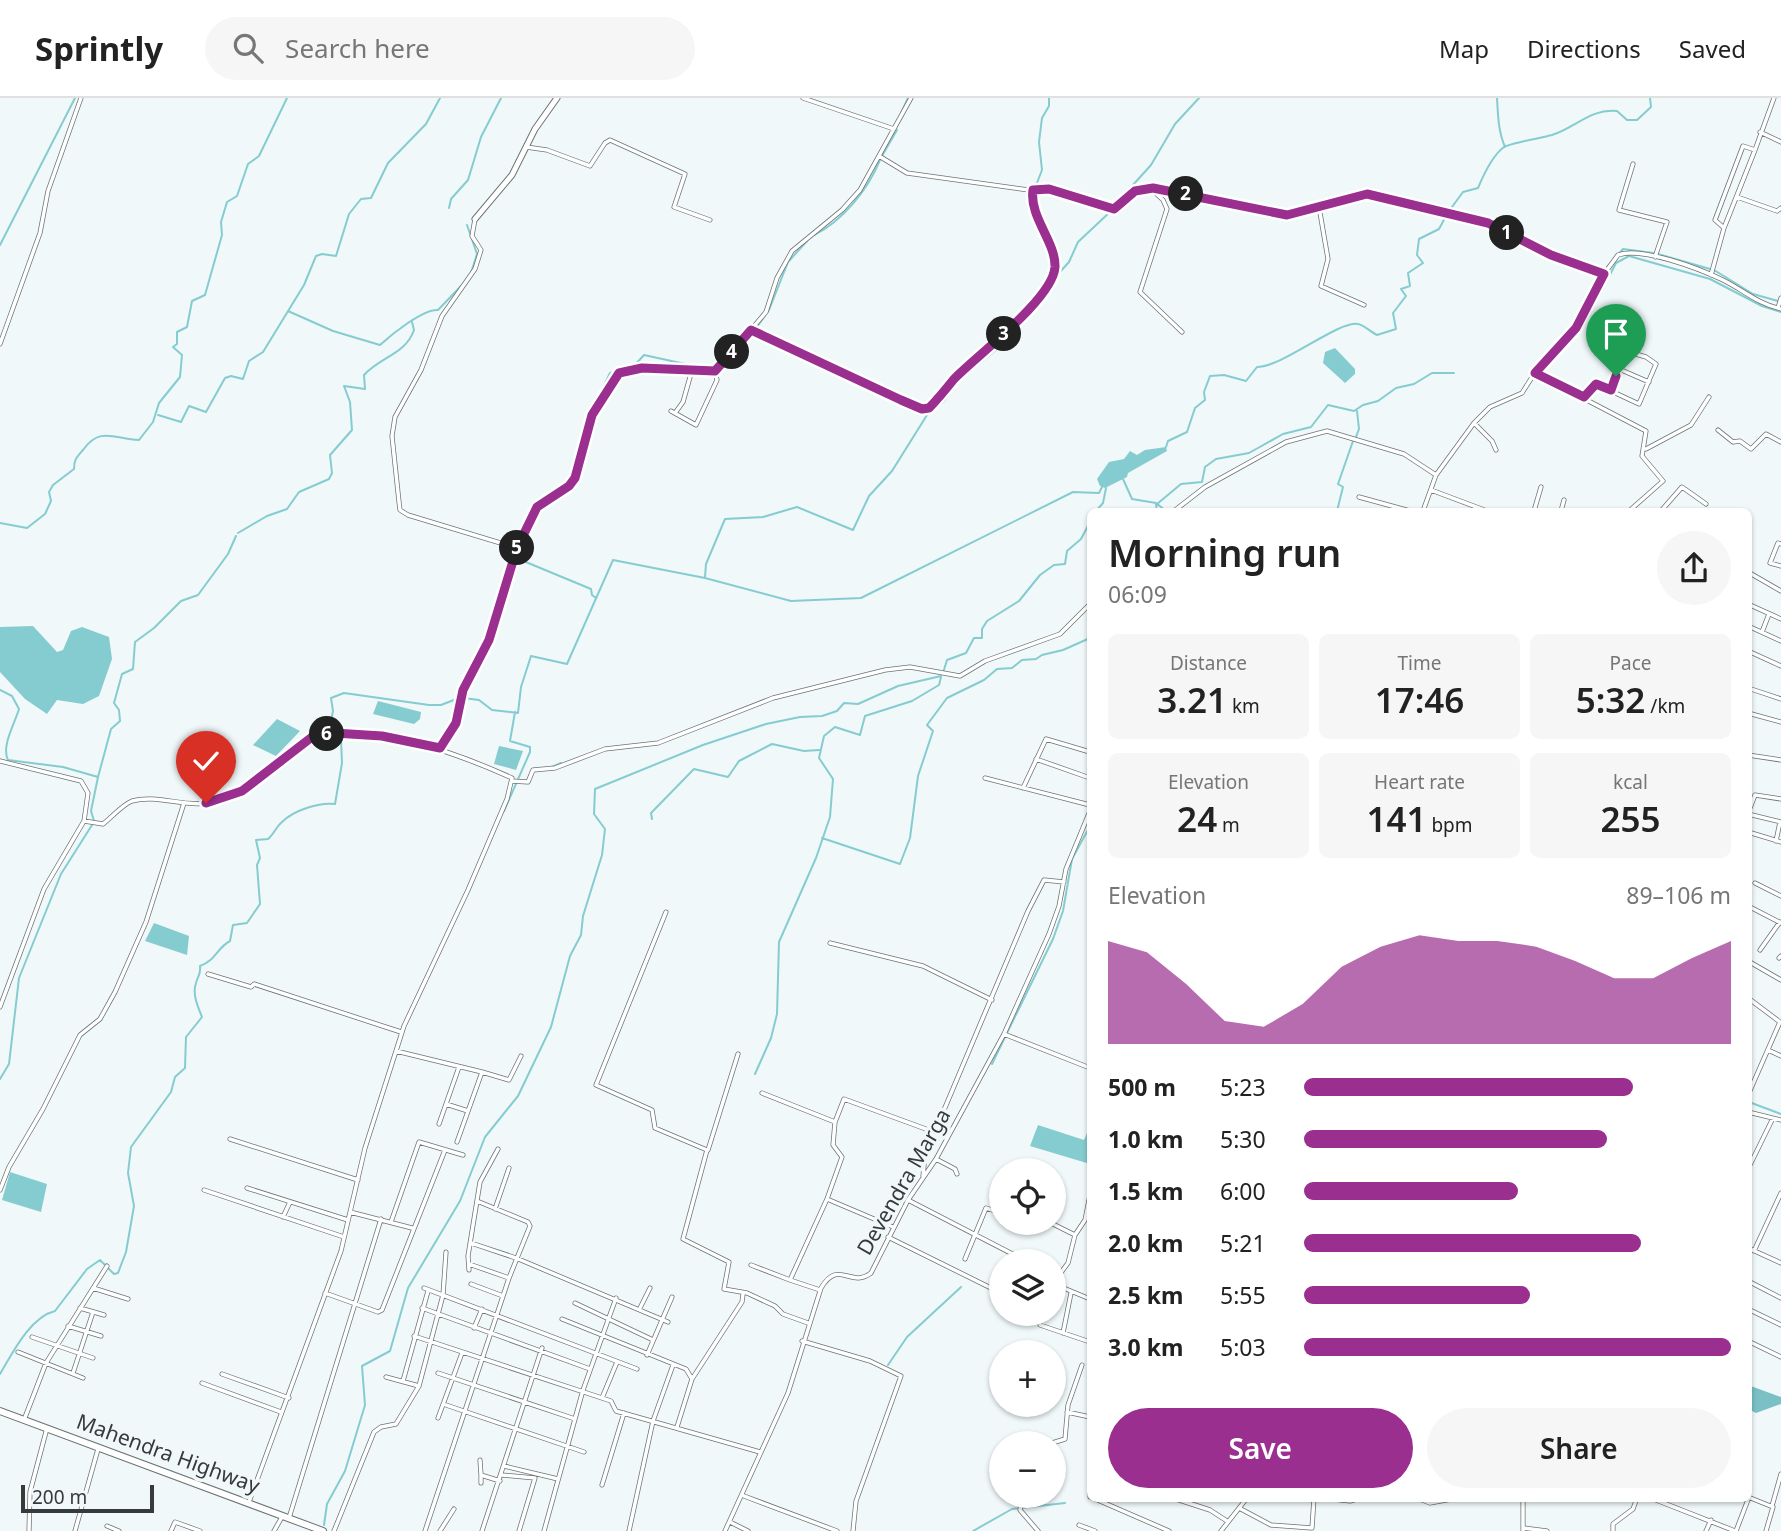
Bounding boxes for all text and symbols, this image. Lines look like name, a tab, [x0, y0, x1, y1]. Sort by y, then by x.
search box	[205, 17, 695, 80]
text: Sprintly	[35, 26, 163, 71]
icon: search	[229, 29, 267, 67]
text: Search here	[285, 30, 430, 66]
text: Map	[1439, 32, 1489, 65]
text: Directions	[1527, 32, 1641, 65]
text: Saved	[1679, 32, 1746, 65]
pin: 2	[1168, 176, 1204, 212]
text: 2	[1180, 180, 1191, 206]
pin: 1	[1490, 216, 1524, 250]
text: 1	[1501, 219, 1512, 245]
pin	[1586, 304, 1646, 376]
icon: arrive	[1597, 315, 1635, 353]
pin: 3	[986, 316, 1021, 352]
text: 3	[998, 320, 1009, 346]
pin: 4	[714, 334, 750, 370]
text: 4	[726, 338, 737, 364]
text: Morning run	[1108, 526, 1341, 578]
pin: 5	[500, 531, 534, 566]
button: share	[1657, 531, 1731, 605]
text: 5	[511, 534, 522, 560]
text: 06:09	[1108, 578, 1167, 610]
text: Distance	[1170, 650, 1247, 676]
text: Time	[1398, 650, 1441, 676]
text: Pace	[1610, 650, 1652, 676]
text: 3.21	[1157, 676, 1227, 723]
text: 17:46	[1375, 676, 1464, 723]
text: 5:32	[1576, 676, 1645, 723]
text: km	[1227, 693, 1260, 719]
text: /km	[1645, 693, 1685, 719]
pin: 6	[310, 716, 344, 752]
text: 6	[321, 720, 332, 746]
pin	[176, 731, 236, 803]
icon: check	[187, 742, 225, 780]
text: Elevation	[1168, 769, 1249, 795]
text: Heart rate	[1374, 769, 1465, 795]
text: kcal	[1613, 769, 1648, 795]
text: 24	[1177, 795, 1217, 842]
text: 141	[1366, 795, 1426, 842]
text: 255	[1600, 795, 1661, 842]
text: m	[1217, 812, 1240, 838]
text: bpm	[1426, 812, 1473, 838]
text: Elevation	[1108, 879, 1206, 911]
text: 89–106 m	[1626, 879, 1731, 911]
text: 500 m	[1108, 1071, 1176, 1103]
text: 5:23	[1220, 1071, 1266, 1103]
street label: Devendra Marga	[850, 1103, 956, 1260]
text: 1.0 km	[1108, 1123, 1183, 1155]
text: 5:30	[1220, 1123, 1266, 1155]
map controls	[989, 1158, 1066, 1508]
button: locate	[989, 1158, 1066, 1235]
text: 1.5 km	[1108, 1175, 1183, 1207]
text: 6:00	[1220, 1175, 1266, 1207]
text: 2.0 km	[1108, 1227, 1183, 1259]
text: 5:21	[1220, 1227, 1266, 1259]
button: layers	[989, 1249, 1066, 1326]
text: 2.5 km	[1108, 1279, 1183, 1311]
text: 5:55	[1220, 1279, 1266, 1311]
text: 3.0 km	[1108, 1331, 1183, 1363]
text: 5:03	[1220, 1331, 1266, 1363]
button: +	[989, 1340, 1066, 1417]
street label: Mahendra Highway	[73, 1407, 264, 1499]
button: Save	[1108, 1408, 1413, 1488]
button: Share	[1427, 1408, 1731, 1488]
button: −	[989, 1431, 1066, 1508]
scale bar	[21, 1482, 154, 1514]
text: 200 m	[32, 1484, 87, 1510]

